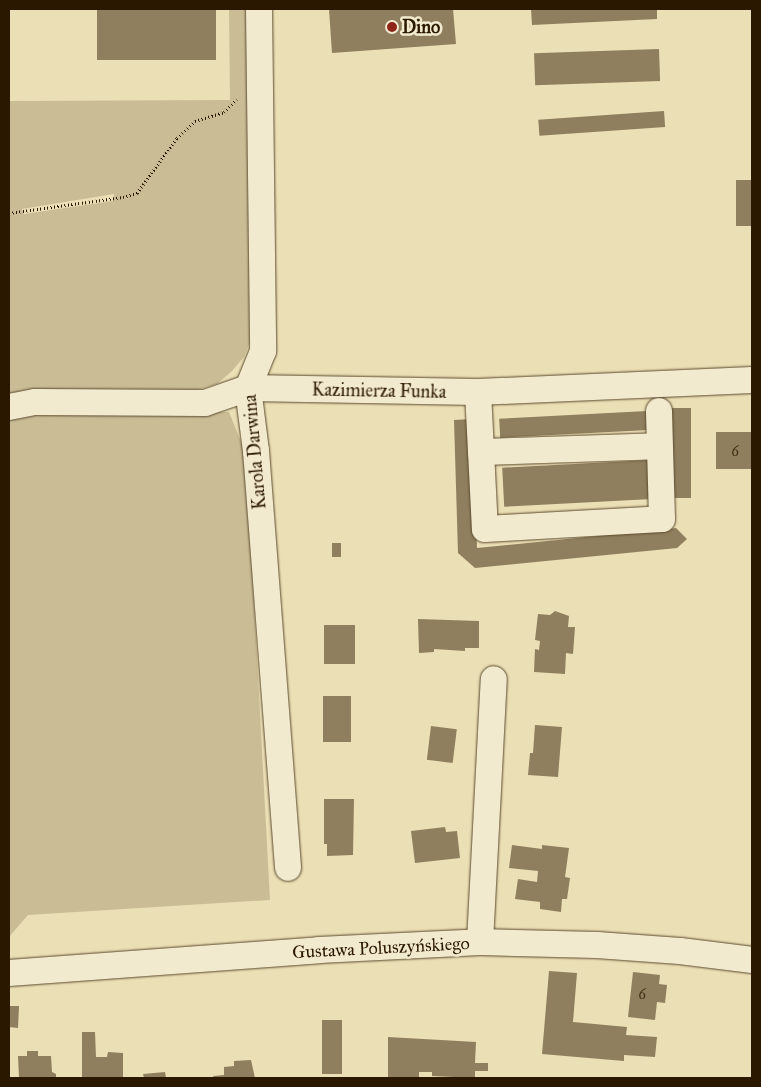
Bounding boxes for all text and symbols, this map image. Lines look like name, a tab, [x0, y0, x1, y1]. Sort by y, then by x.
place label: Dino	[402, 16, 440, 38]
marker: Dino	[386, 21, 398, 33]
street label: Kazimierza Funka	[312, 379, 446, 403]
street label: Karola Darwina	[239, 394, 271, 510]
house number: 6	[731, 443, 739, 461]
street label: Gustawa Poluszyńskiego	[292, 933, 470, 963]
house number: 6	[638, 986, 646, 1004]

